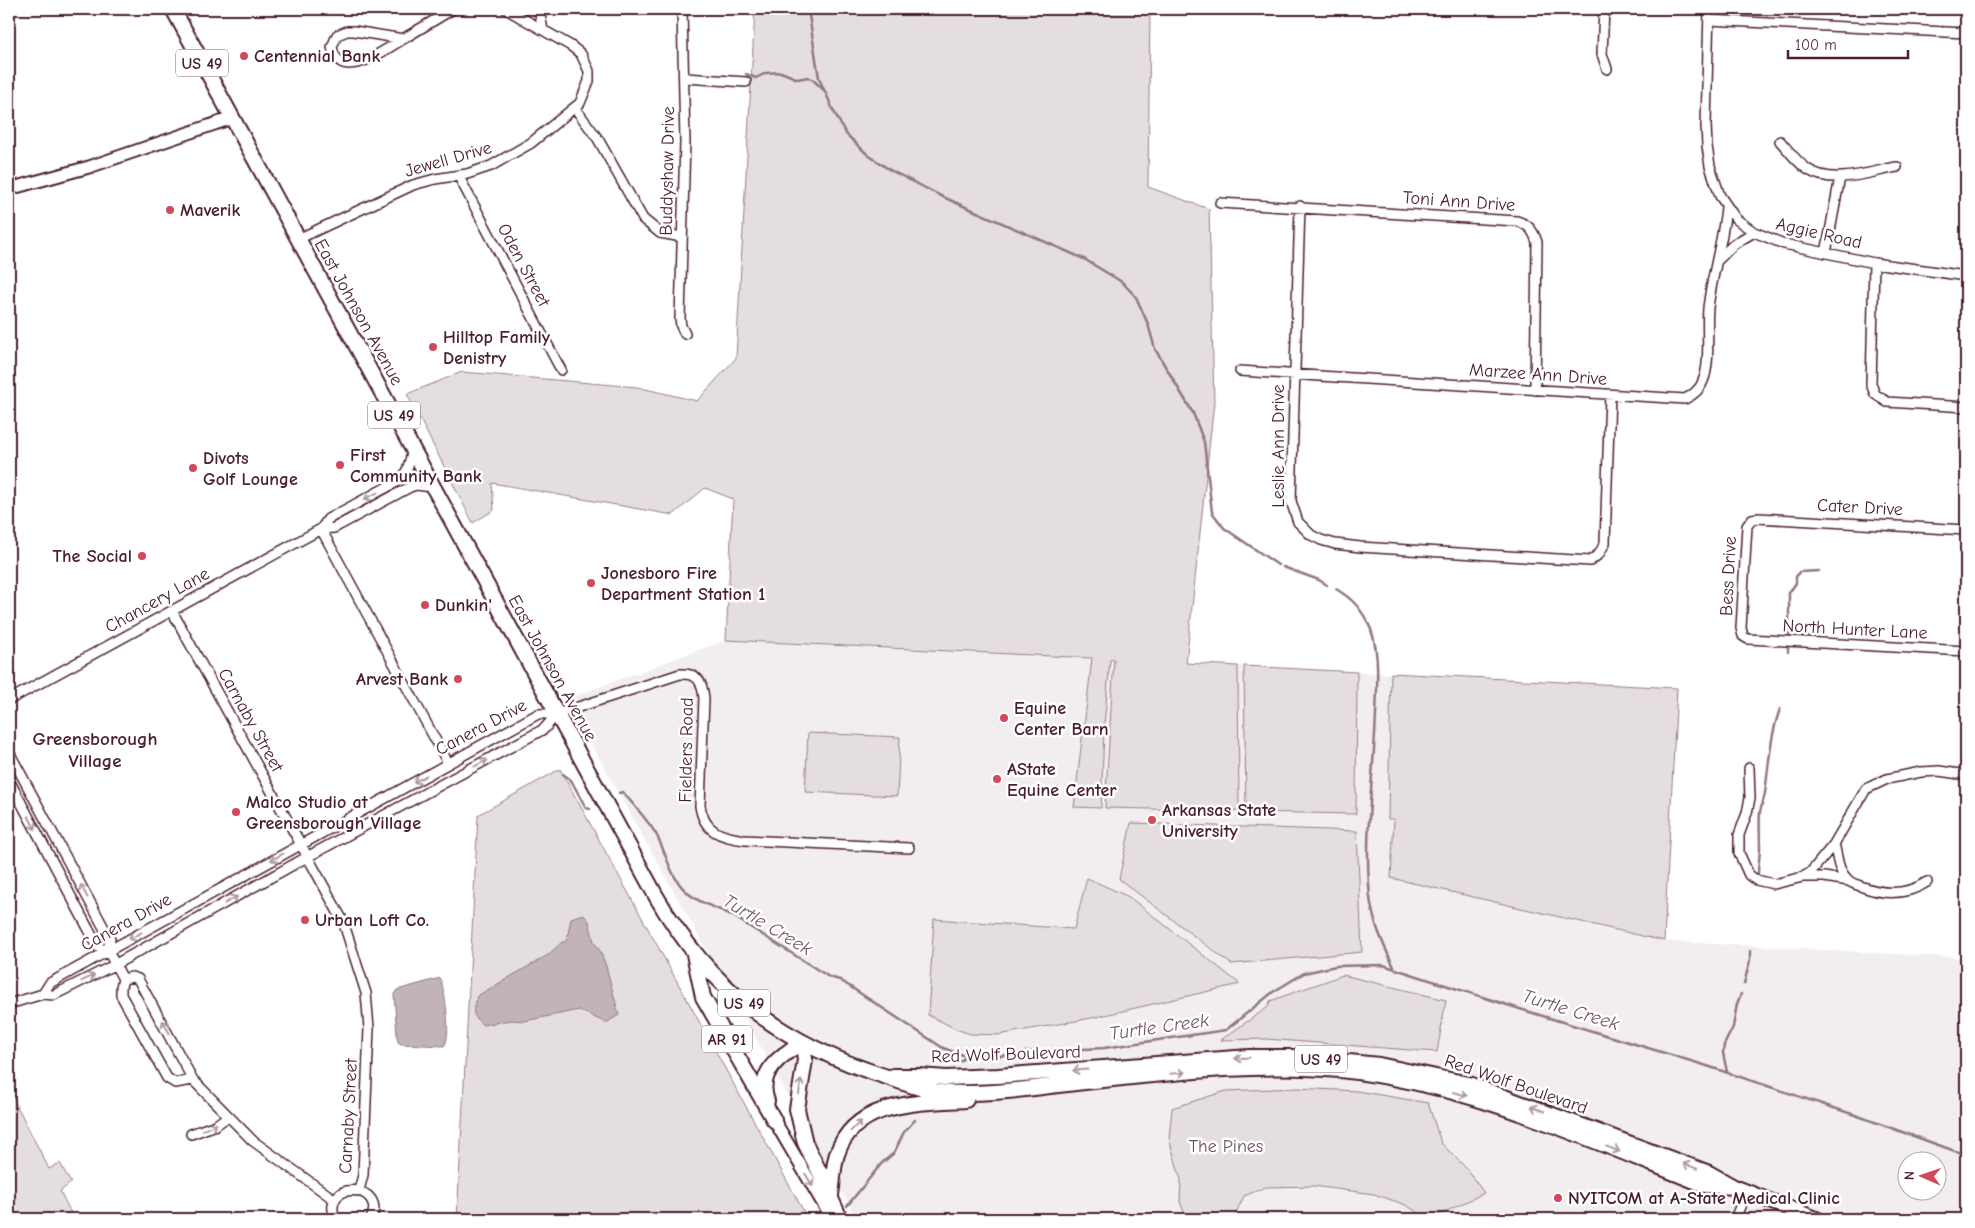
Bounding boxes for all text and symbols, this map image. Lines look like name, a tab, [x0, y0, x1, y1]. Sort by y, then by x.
scale bar	[1788, 28, 1908, 60]
text: 100 m	[1795, 36, 1837, 54]
place label: Centennial Bank	[254, 46, 380, 67]
road number: US 49	[176, 49, 228, 76]
marker: Centennial Bank	[238, 50, 250, 62]
street label: Buddyshaw Drive	[656, 106, 679, 236]
street label: Jewell Drive	[402, 137, 494, 182]
street label: Toni Ann Drive	[1402, 187, 1516, 216]
place label: Maverik	[180, 200, 240, 221]
marker: Maverik	[164, 204, 176, 216]
street label: Aggie Road	[1774, 213, 1864, 254]
street label: Oden Street	[493, 220, 555, 311]
street label: East Johnson Avenue	[310, 235, 407, 389]
place label: Hilltop Family Denistry	[443, 327, 551, 369]
marker: Hilltop Family Denistry	[427, 341, 439, 353]
street label: Marzee Ann Drive	[1468, 359, 1608, 390]
street label: Leslie Ann Drive	[1268, 384, 1289, 508]
road number: US 49	[368, 402, 420, 428]
place label: First Community Bank	[350, 445, 482, 487]
place label: Divots Golf Lounge	[203, 448, 298, 490]
marker: First Community Bank	[334, 459, 346, 471]
marker: Divots Golf Lounge	[187, 462, 199, 474]
one-way arrow	[364, 491, 379, 501]
street label: Cater Drive	[1817, 495, 1903, 520]
street label: Bess Drive	[1716, 536, 1741, 616]
place label: The Social	[52, 546, 132, 567]
marker: The Social	[136, 550, 148, 562]
street label: Chancery Lane	[102, 563, 213, 638]
place label: Jonesboro Fire Department Station 1	[601, 563, 765, 605]
marker: Jonesboro Fire Department Station 1	[585, 577, 597, 589]
street label: East Johnson Avenue	[504, 591, 601, 745]
place label: Dunkin'	[435, 595, 492, 616]
marker: Dunkin'	[419, 599, 431, 611]
street label: North Hunter Lane	[1782, 615, 1928, 644]
street label: Carnaby Street	[213, 665, 288, 777]
place label: Arvest Bank	[356, 669, 448, 690]
marker: Arvest Bank	[452, 673, 464, 685]
street label: Canera Drive	[432, 695, 530, 760]
street label: Fielders Road	[675, 697, 698, 803]
place label: Equine Center Barn	[1014, 698, 1109, 740]
marker: Equine Center Barn	[998, 712, 1010, 724]
district label: Greensborough Village	[33, 728, 157, 772]
one-way arrow	[473, 758, 488, 767]
place label: AState Equine Center	[1007, 759, 1117, 801]
marker: AState Equine Center	[991, 773, 1003, 785]
one-way arrow	[413, 774, 427, 784]
place label: Malco Studio at Greensborough Village	[246, 792, 421, 834]
place label: Arkansas State University	[1162, 800, 1276, 842]
marker: Malco Studio at Greensborough Village	[230, 806, 242, 818]
marker: Arkansas State University	[1146, 814, 1158, 826]
one-way arrow	[27, 816, 37, 831]
one-way arrow	[271, 852, 285, 862]
one-way arrow	[79, 884, 88, 899]
street label: Canera Drive	[77, 889, 175, 956]
water label: Turtle Creek	[719, 890, 817, 961]
one-way arrow	[223, 895, 238, 905]
place label: Urban Loft Co.	[315, 910, 429, 931]
marker: Urban Loft Co.	[299, 914, 311, 926]
one-way arrow	[129, 931, 143, 941]
one-way arrow	[80, 973, 95, 982]
water label: Turtle Creek	[1519, 985, 1623, 1035]
road number: US 49	[718, 990, 770, 1016]
water label: Turtle Creek	[1108, 1009, 1211, 1045]
one-way arrow	[160, 1020, 170, 1034]
road number: AR 91	[702, 1026, 752, 1052]
street label: Red Wolf Boulevard	[931, 1041, 1081, 1068]
road number: US 49	[1295, 1046, 1347, 1072]
street label: Red Wolf Boulevard	[1442, 1050, 1590, 1119]
one-way arrow	[1234, 1053, 1250, 1062]
street label: Carnaby Street	[335, 1057, 362, 1174]
one-way arrow	[1072, 1066, 1088, 1075]
one-way arrow	[1169, 1069, 1185, 1078]
one-way arrow	[795, 1080, 805, 1096]
one-way arrow	[1451, 1089, 1467, 1099]
one-way arrow	[1531, 1104, 1546, 1113]
one-way arrow	[849, 1120, 862, 1132]
one-way arrow	[202, 1121, 217, 1131]
park label: The Pines	[1189, 1136, 1263, 1157]
one-way arrow	[1604, 1145, 1620, 1154]
north arrow	[1898, 1150, 1948, 1200]
one-way arrow	[1683, 1161, 1698, 1170]
text: N	[1901, 1171, 1918, 1180]
one-way arrow	[804, 1172, 814, 1186]
place label: NYITCOM at A-State Medical Clinic	[1568, 1188, 1840, 1209]
marker: NYITCOM at A-State Medical Clinic	[1552, 1192, 1564, 1204]

